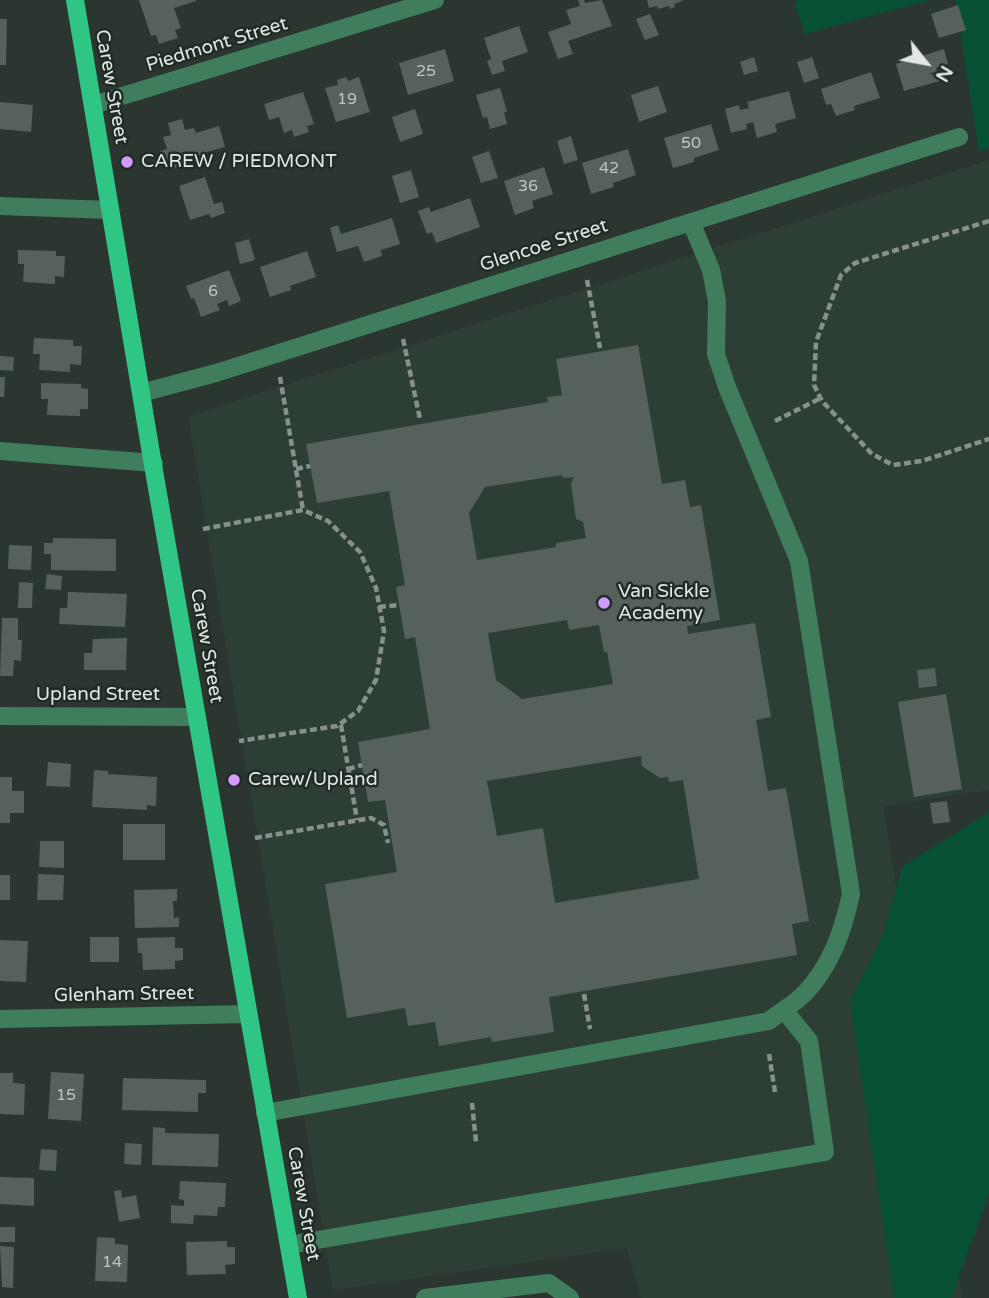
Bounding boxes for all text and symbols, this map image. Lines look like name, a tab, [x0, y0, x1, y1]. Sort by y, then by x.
street label: Piedmont Street	[143, 13, 291, 77]
street label: Carew Street	[90, 28, 132, 146]
north arrow	[891, 28, 961, 98]
house number: 25	[416, 62, 436, 82]
text: N	[931, 62, 957, 86]
house number: 19	[337, 90, 357, 110]
house number: 50	[681, 134, 701, 154]
place label: CAREW / PIEDMONT	[141, 151, 337, 173]
marker: CAREW / PIEDMONT	[119, 154, 135, 170]
house number: 42	[599, 159, 619, 179]
house number: 36	[518, 177, 538, 197]
street label: Glencoe Street	[477, 215, 611, 277]
house number: 6	[208, 282, 218, 302]
place label: Van Sickle Academy	[618, 581, 710, 625]
street label: Carew Street	[185, 587, 227, 705]
marker: Van Sickle Academy	[596, 595, 612, 611]
street label: Upland Street	[36, 684, 160, 706]
place label: Carew/Upland	[248, 769, 378, 791]
marker: Carew/Upland	[226, 772, 242, 788]
street label: Glenham Street	[54, 982, 194, 1008]
house number: 15	[56, 1086, 76, 1106]
street label: Carew Street	[282, 1145, 324, 1263]
house number: 14	[102, 1253, 122, 1273]

